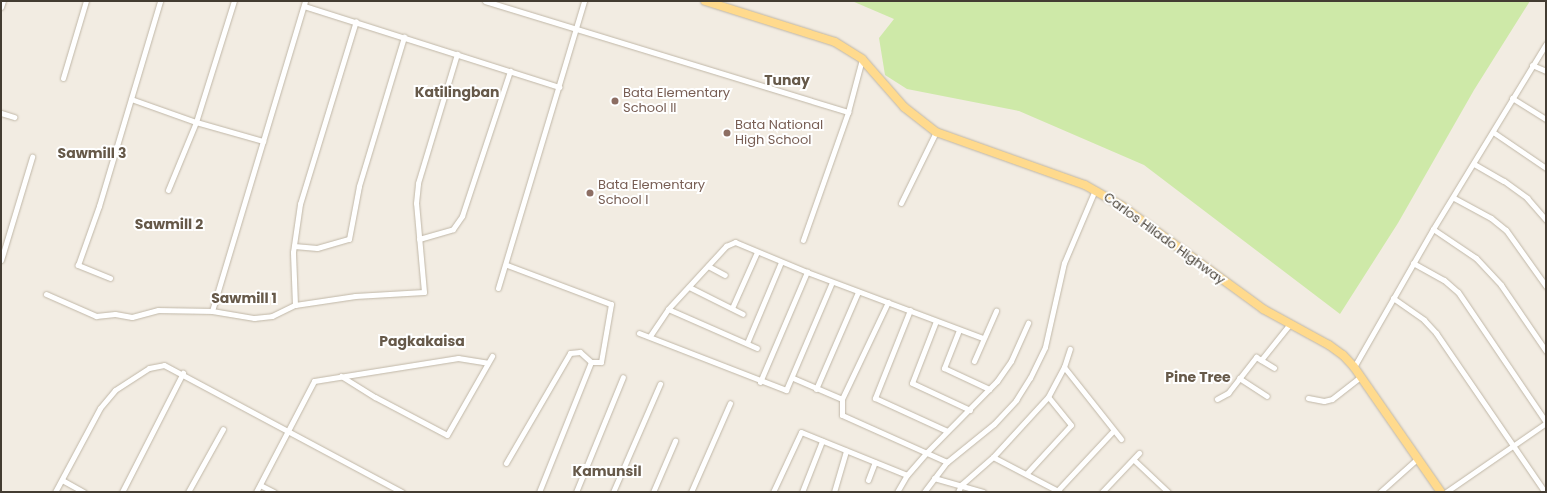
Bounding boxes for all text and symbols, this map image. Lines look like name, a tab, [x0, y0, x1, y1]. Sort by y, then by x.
district label: Tunay	[764, 72, 810, 88]
district label: Katilingban	[415, 84, 499, 100]
place label: Bata Elementary School II	[623, 86, 730, 117]
marker: Bata Elementary School II	[610, 96, 620, 106]
place label: Bata National High School	[735, 118, 823, 149]
marker: Bata National High School	[722, 128, 732, 138]
district label: Sawmill 3	[58, 145, 126, 161]
place label: Bata Elementary School I	[598, 178, 705, 209]
marker: Bata Elementary School I	[585, 188, 595, 198]
street label: Carlos Hilado Highway	[1100, 190, 1228, 288]
district label: Sawmill 2	[135, 216, 203, 232]
district label: Sawmill 1	[211, 290, 277, 306]
district label: Pagkakaisa	[379, 333, 465, 349]
district label: Pine Tree	[1165, 369, 1231, 385]
district label: Kamunsil	[572, 463, 642, 479]

